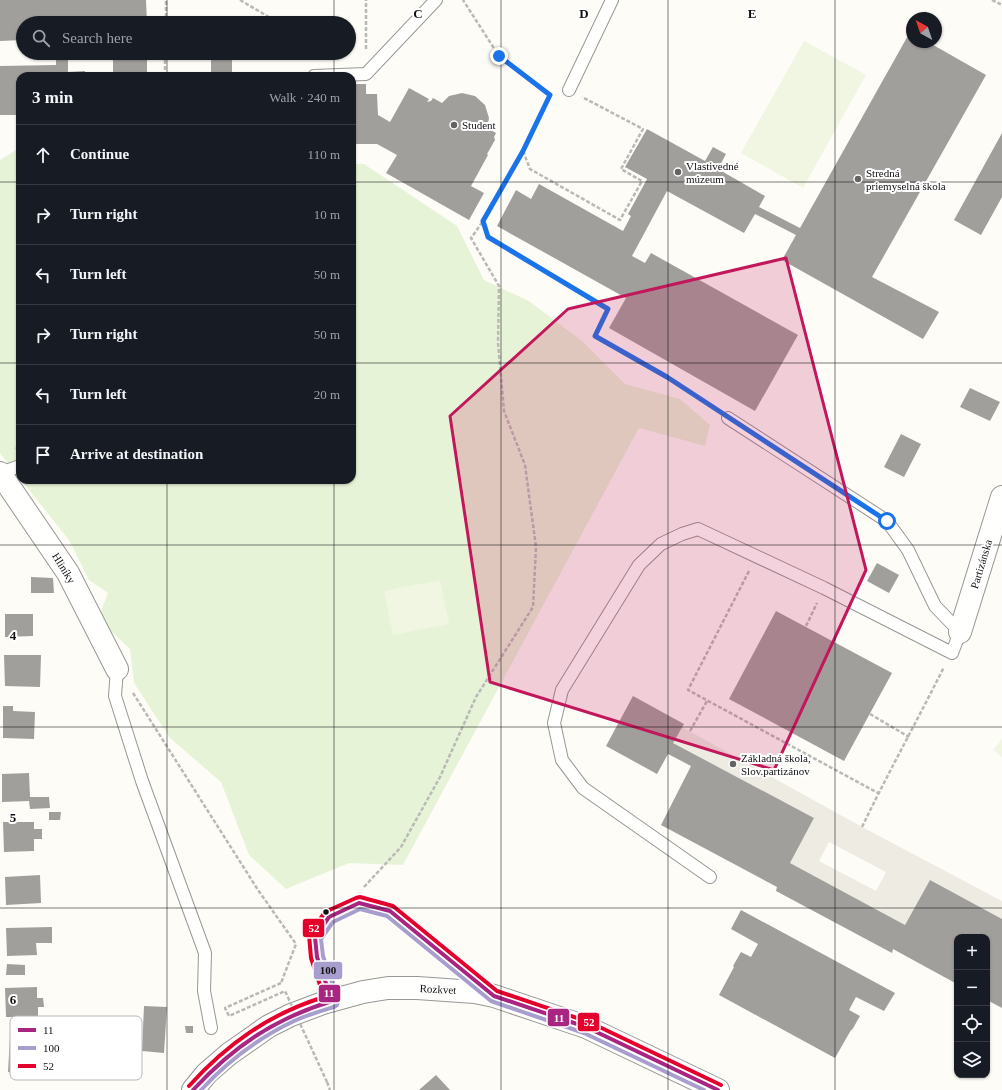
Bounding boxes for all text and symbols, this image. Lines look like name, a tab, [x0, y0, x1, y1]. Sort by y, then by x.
text: C	[413, 6, 423, 21]
text: D	[579, 6, 589, 21]
text: E	[748, 6, 756, 21]
north arrow	[906, 12, 942, 48]
search box	[16, 16, 356, 60]
icon: search	[30, 27, 52, 49]
text: Search here	[62, 30, 132, 46]
route end	[490, 47, 508, 65]
text: 3 min	[32, 88, 73, 107]
text: Walk · 240 m	[269, 90, 340, 105]
place label: Student	[462, 119, 496, 131]
marker: Student	[449, 120, 459, 130]
icon: ahead	[32, 144, 54, 166]
text: Continue	[70, 146, 129, 162]
text: 110 m	[308, 147, 340, 162]
place label: Vlastivedné múzeum	[686, 160, 739, 185]
marker: Vlastivedné múzeum	[673, 167, 683, 177]
place label: Stredná priemyselná škola	[866, 167, 946, 192]
marker: Stredná priemyselná škola	[853, 174, 863, 184]
icon: right	[32, 204, 54, 226]
text: Turn right	[70, 206, 137, 222]
text: 10 m	[314, 207, 340, 222]
icon: left	[32, 264, 54, 286]
text: Turn left	[70, 266, 127, 282]
text: 50 m	[314, 267, 340, 282]
icon: right	[32, 324, 54, 346]
text: Turn right	[70, 326, 137, 342]
text: 50 m	[314, 327, 340, 342]
icon: left	[32, 384, 54, 406]
text: Turn left	[70, 386, 127, 402]
text: 20 m	[314, 387, 340, 402]
icon: arrive	[32, 444, 54, 466]
text: Arrive at destination	[70, 446, 203, 462]
route start	[878, 512, 896, 530]
street label: Partizánska	[968, 538, 994, 590]
street label: Hliníky	[50, 551, 78, 586]
text: 4	[10, 628, 17, 643]
place label: Základná škola, Slov.partizánov	[741, 752, 811, 777]
marker: Základná škola, Slov.partizánov	[728, 759, 738, 769]
text: 5	[10, 810, 17, 825]
unlabelled marker	[321, 907, 331, 917]
line badge: 52	[302, 918, 325, 938]
text: 52	[309, 922, 320, 934]
map controls	[954, 934, 990, 1078]
button: +	[954, 934, 990, 970]
line badge: 100	[313, 961, 343, 980]
text: 100	[320, 964, 337, 976]
button: −	[954, 970, 990, 1006]
street label: Rozkvet	[419, 982, 457, 996]
line badge: 11	[318, 984, 341, 1003]
text: 11	[324, 987, 334, 999]
text: 6	[10, 992, 17, 1007]
button: locate	[954, 1006, 990, 1042]
line badge: 11	[547, 1008, 570, 1027]
text: 11	[554, 1012, 564, 1024]
line badge: 52	[577, 1012, 600, 1032]
legend	[10, 1016, 142, 1080]
text: 52	[584, 1016, 595, 1028]
text: 11	[43, 1024, 54, 1036]
text: 100	[43, 1042, 60, 1054]
button: layers	[954, 1042, 990, 1078]
text: 52	[43, 1060, 54, 1072]

